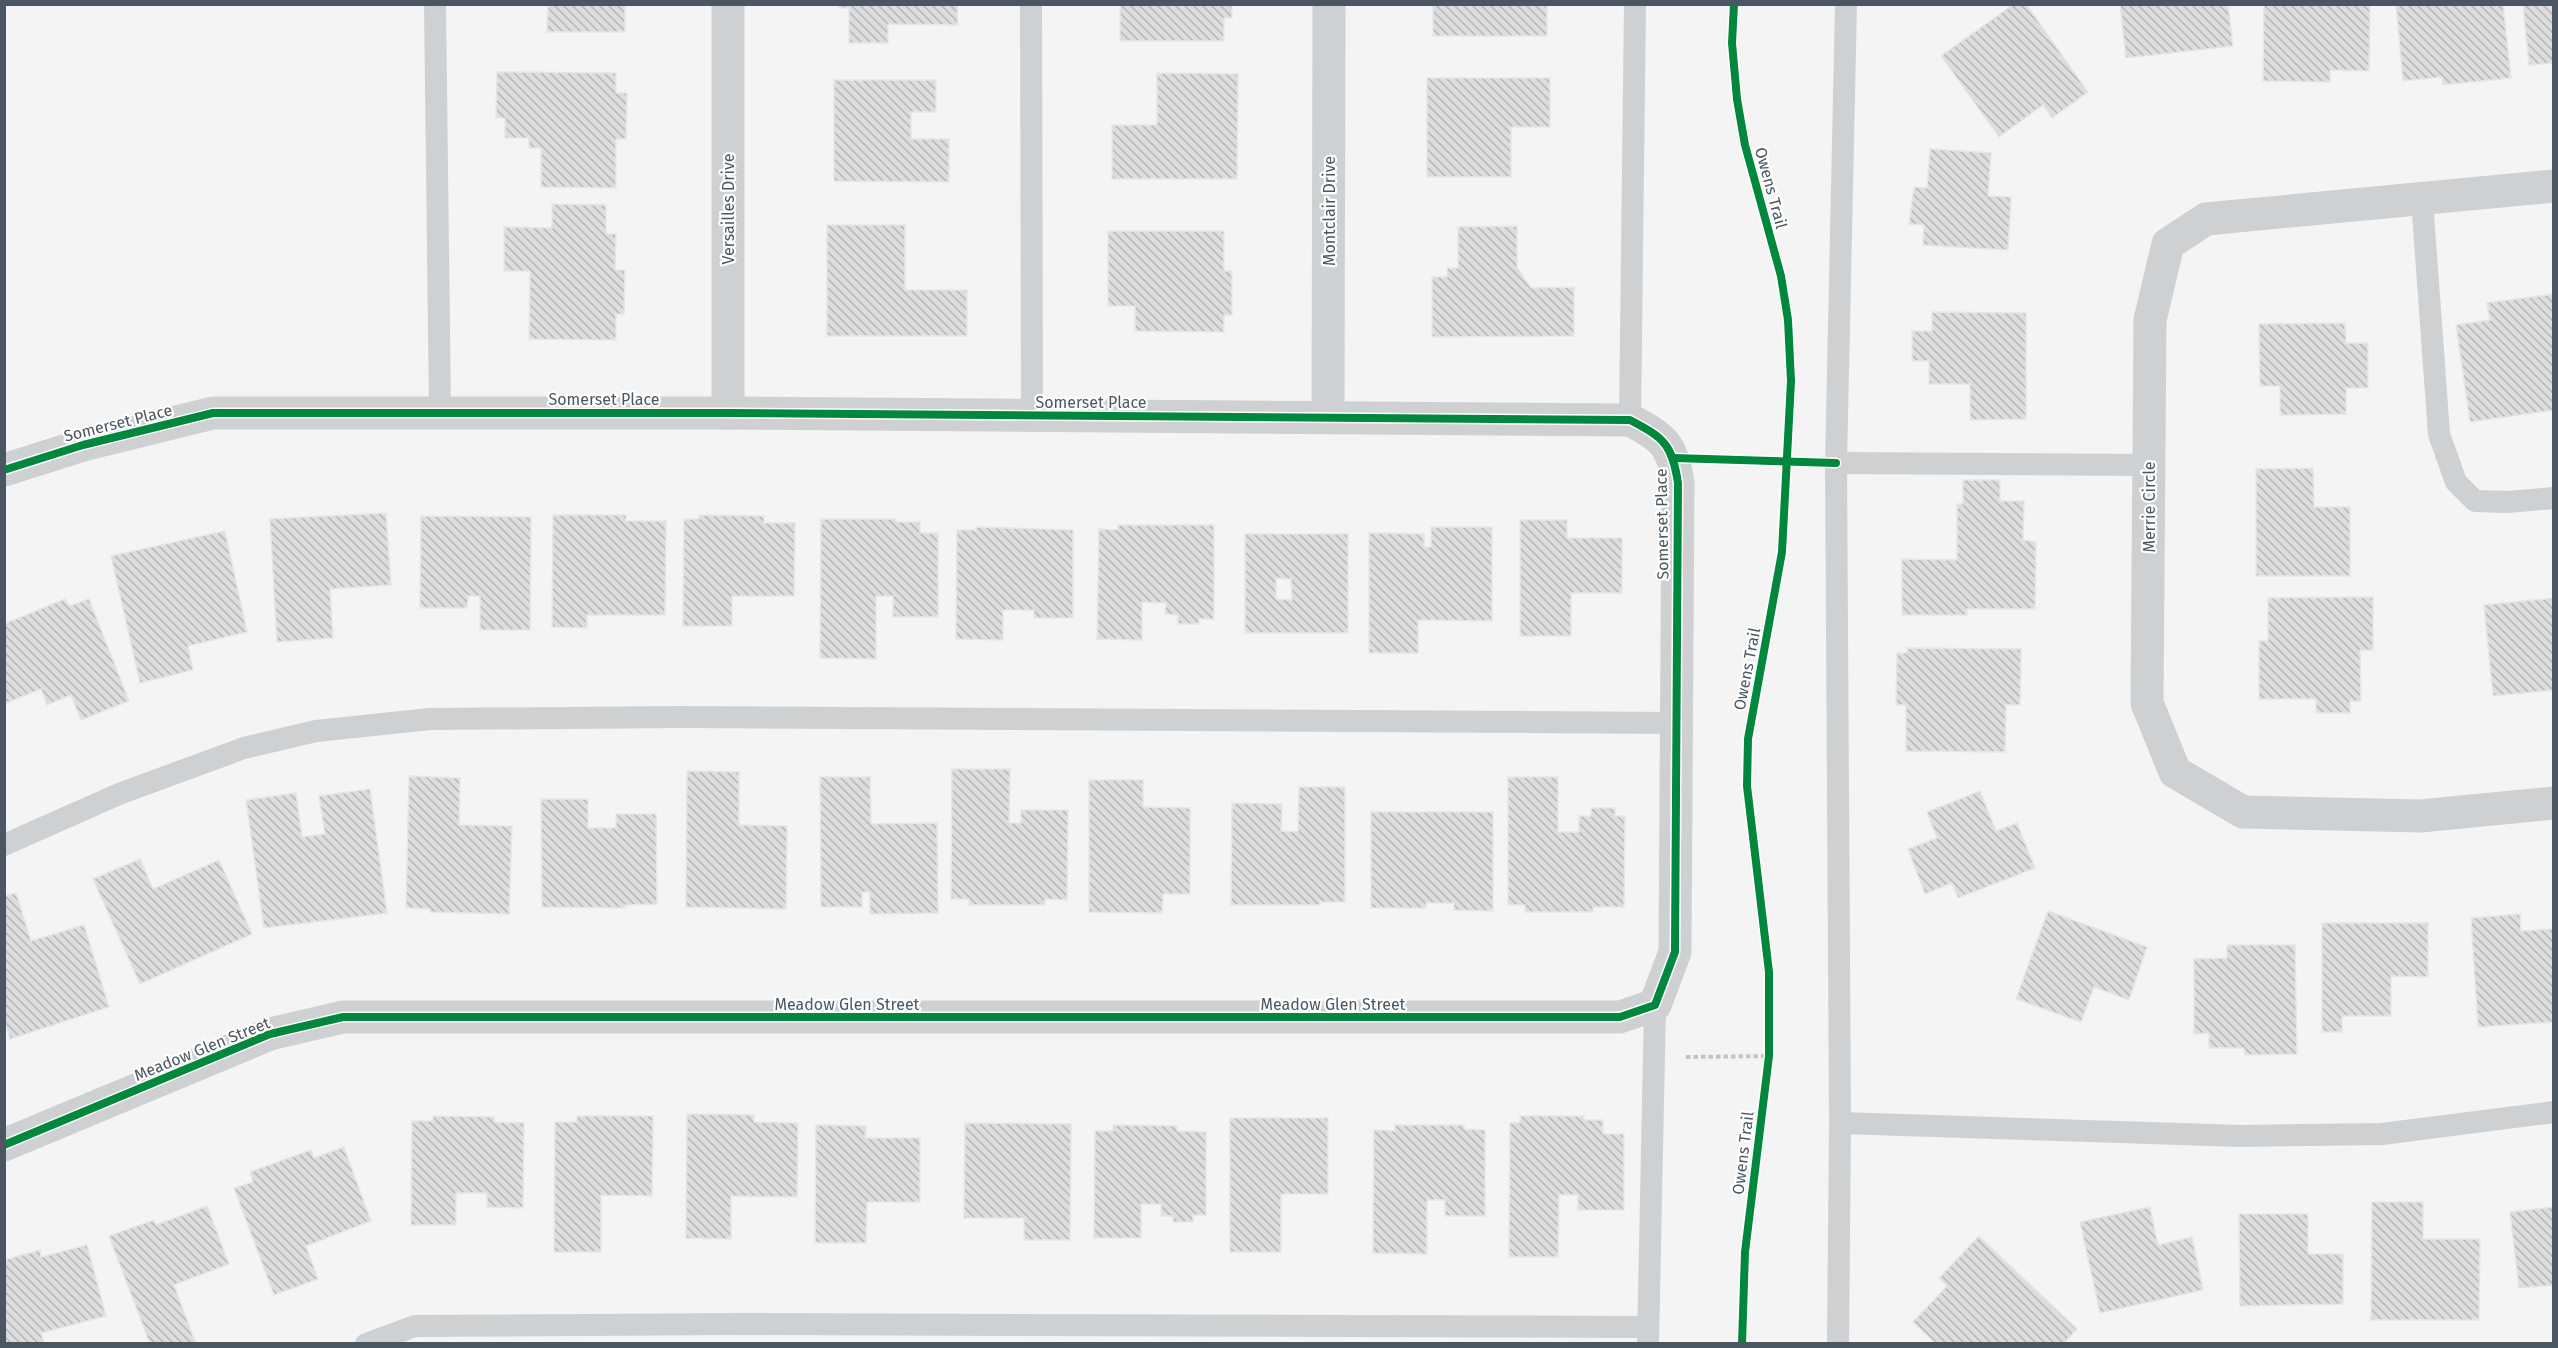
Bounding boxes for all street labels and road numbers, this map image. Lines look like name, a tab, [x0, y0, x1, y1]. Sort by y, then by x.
street label: Owens Trail	[1751, 145, 1791, 231]
street label: Versailles Drive	[719, 154, 738, 264]
street label: Montclair Drive	[1320, 156, 1339, 266]
street label: Somerset Place	[548, 390, 660, 409]
street label: Somerset Place	[1035, 393, 1147, 412]
street label: Somerset Place	[62, 400, 174, 446]
street label: Merrie Circle	[2140, 461, 2159, 553]
street label: Somerset Place	[1652, 468, 1672, 580]
street label: Owens Trail	[1730, 626, 1764, 712]
street label: Meadow Glen Street	[775, 995, 920, 1014]
street label: Meadow Glen Street	[1261, 995, 1406, 1014]
street label: Meadow Glen Street	[131, 1013, 273, 1085]
street label: Owens Trail	[1728, 1110, 1758, 1196]

